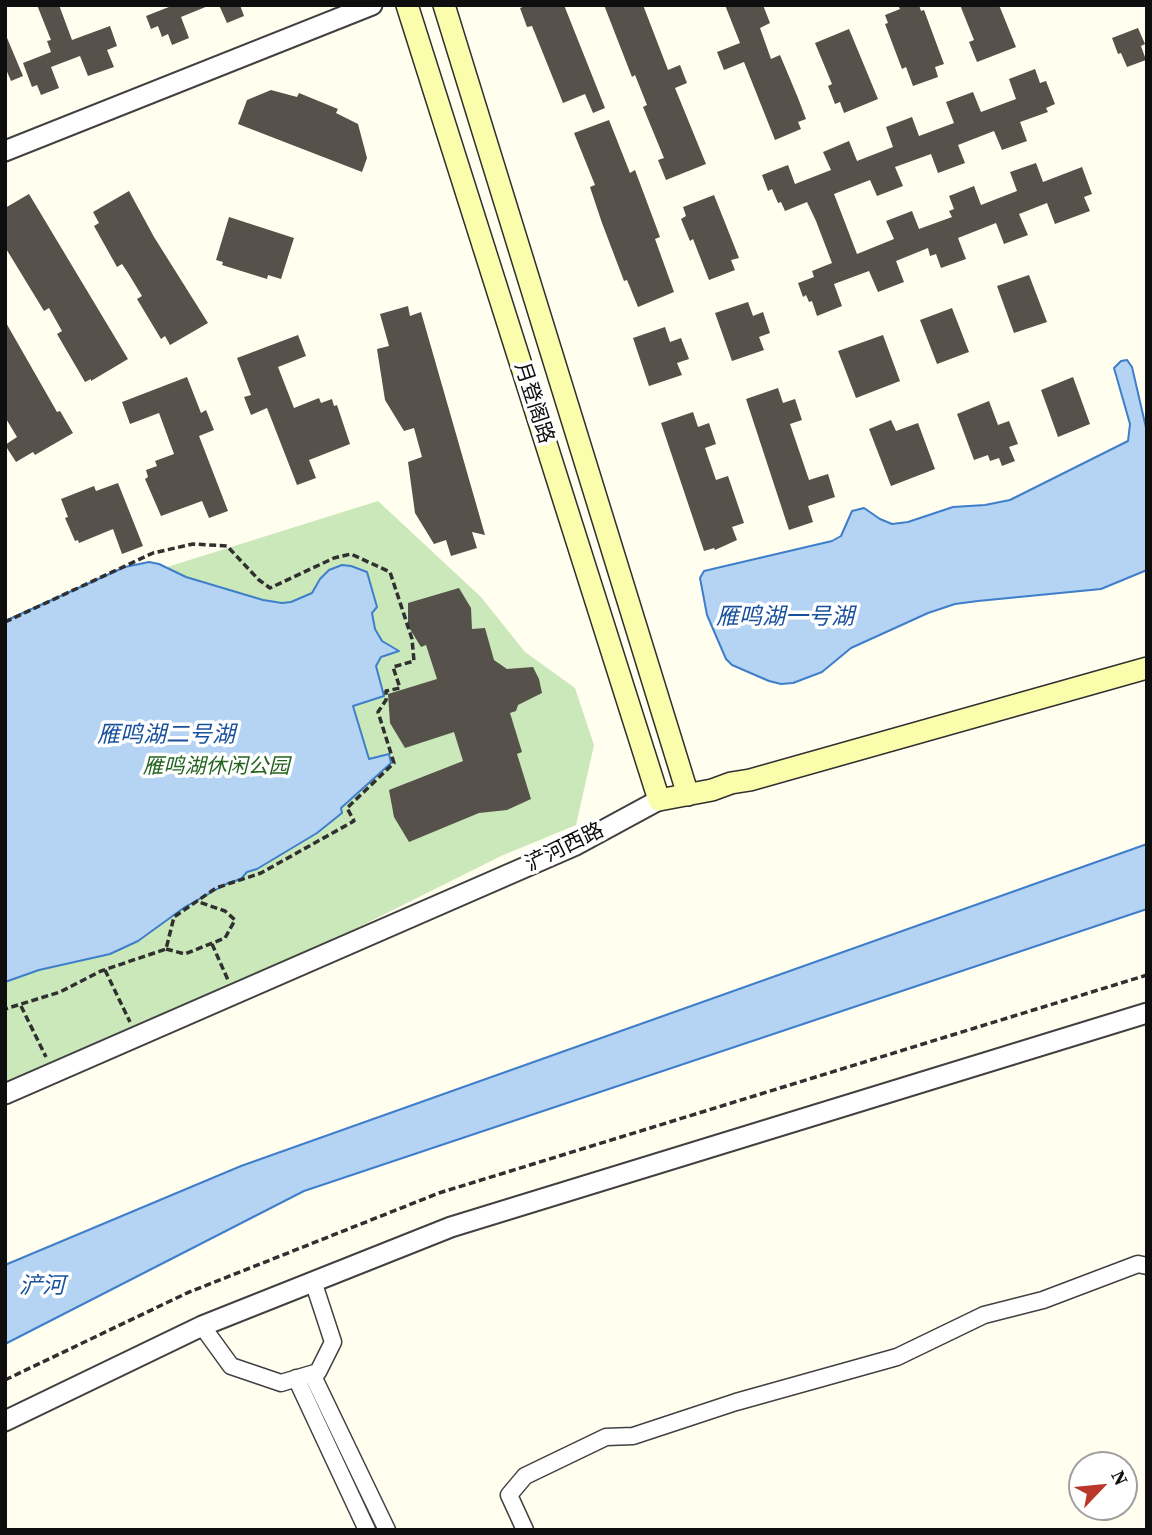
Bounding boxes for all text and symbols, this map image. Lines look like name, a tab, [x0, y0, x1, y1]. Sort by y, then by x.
street label: 月登阁路	[508, 359, 558, 447]
water label: 雁鸣湖一号湖	[716, 604, 854, 632]
water label: 雁鸣湖二号湖	[97, 722, 235, 750]
park label: 雁鸣湖休闲公园	[143, 755, 289, 781]
street label: 浐河西路	[522, 818, 608, 878]
water label: 浐河	[19, 1273, 65, 1301]
north arrow	[1068, 1451, 1138, 1521]
text: N	[1105, 1466, 1135, 1490]

